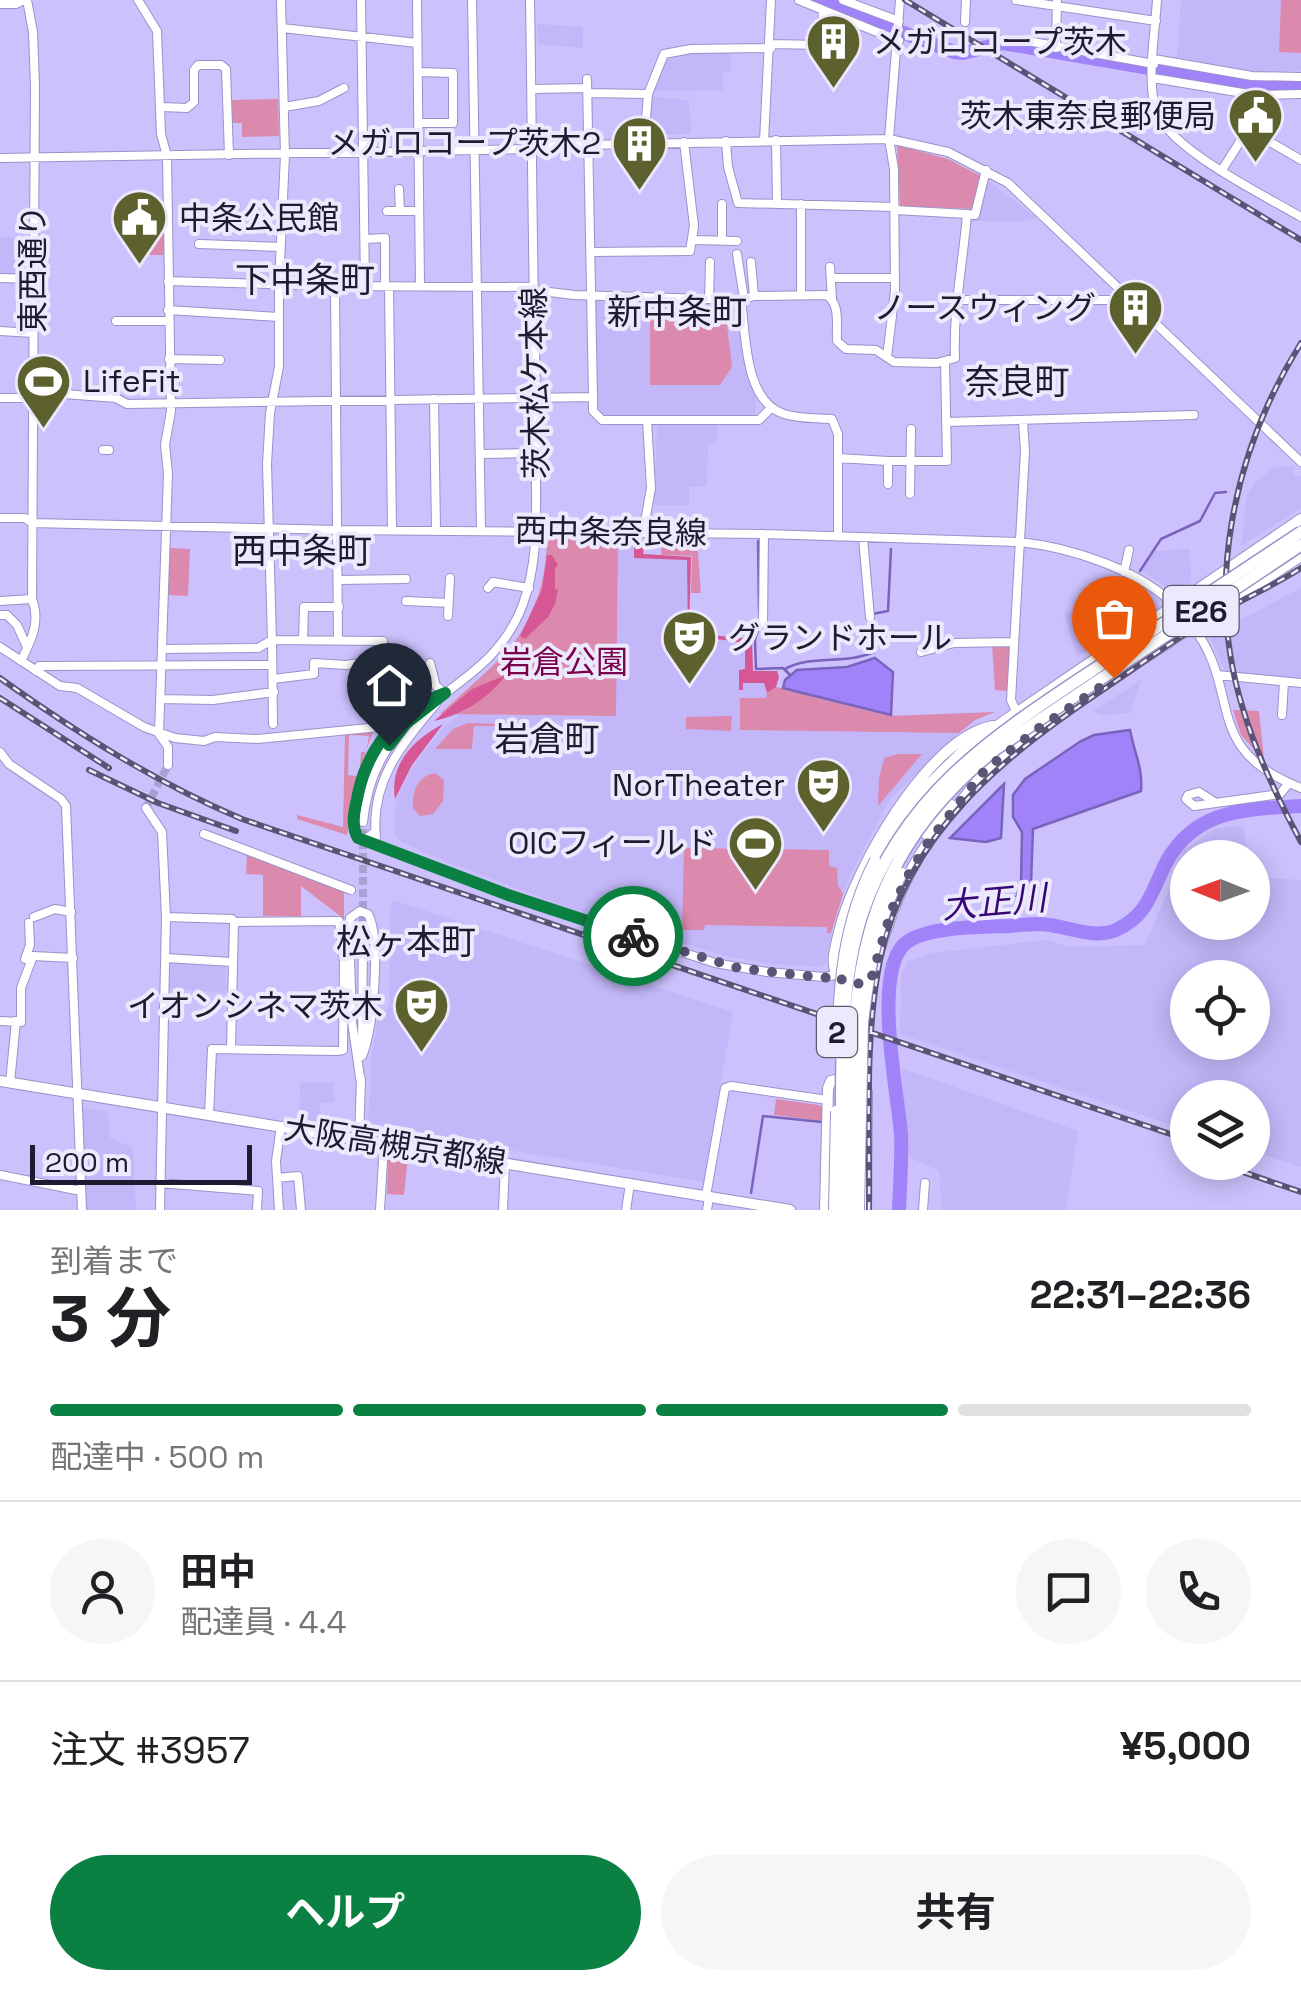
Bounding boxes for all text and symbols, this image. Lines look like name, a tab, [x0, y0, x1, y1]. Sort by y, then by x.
building icon: メガロコープ茨木	[804, 12, 864, 91]
place label: メガロコープ茨木	[873, 22, 1127, 62]
public building icon: 茨木東奈良郵便局	[1225, 86, 1285, 165]
place label: 茨木東奈良郵便局	[960, 96, 1216, 136]
building icon: メガロコープ茨木2	[610, 113, 670, 192]
place label: メガロコープ茨木2	[328, 123, 601, 163]
public building icon: 中条公民館	[110, 188, 170, 267]
place label: 中条公民館	[179, 198, 339, 238]
street label: 東西通り	[13, 205, 53, 333]
district label: 下中条町	[235, 258, 375, 302]
building icon: ノースウィング	[1105, 278, 1165, 357]
street label: 茨木松ケ本線	[513, 287, 557, 479]
place label: ノースウィング	[874, 288, 1096, 328]
district label: 新中条町	[607, 290, 747, 334]
sports icon: LifeFit	[14, 351, 74, 430]
district label: 奈良町	[964, 360, 1070, 404]
place label: LifeFit	[83, 361, 180, 401]
street label: 西中条奈良線	[515, 510, 707, 554]
district label: 西中条町	[232, 529, 372, 573]
pin	[1072, 576, 1157, 679]
road number: E26	[1164, 586, 1238, 636]
icon: bag	[1087, 591, 1142, 646]
theatre icon: グランドホール	[659, 608, 719, 687]
place label: グランドホール	[728, 618, 952, 658]
park label: 岩倉公園	[500, 642, 628, 682]
pin	[347, 643, 432, 746]
icon: home	[362, 658, 417, 713]
district label: 岩倉町	[494, 717, 600, 761]
theatre icon: NorTheater	[794, 755, 854, 834]
place label: NorTheater	[612, 765, 785, 805]
sports icon: OICフィールド	[726, 813, 786, 892]
place label: OICフィールド	[508, 823, 717, 863]
north arrow	[1170, 840, 1270, 940]
map controls	[1170, 840, 1270, 1180]
water label: 大正川	[940, 875, 1052, 928]
courier	[583, 886, 683, 986]
icon: bike	[606, 909, 661, 964]
district label: 松ヶ本町	[336, 920, 476, 964]
button: locate	[1170, 960, 1270, 1060]
theatre icon: イオンシネマ茨木	[392, 976, 452, 1055]
place label: イオンシネマ茨木	[127, 986, 383, 1026]
road number: 2	[817, 1007, 857, 1057]
button: layers	[1170, 1080, 1270, 1180]
street label: 大阪高槻京都線	[281, 1108, 509, 1182]
scale bar	[30, 1140, 252, 1184]
text: 200 m	[45, 1144, 129, 1180]
text: 到着まで	[50, 1241, 178, 1281]
text: 22:31–22:36	[1030, 1271, 1251, 1319]
text: 3 分	[50, 1277, 171, 1360]
text: 配達中 · 500 m	[50, 1437, 264, 1477]
button: person	[50, 1539, 155, 1644]
button: chat	[1016, 1539, 1121, 1644]
button: phone	[1146, 1539, 1251, 1644]
text: 田中	[180, 1548, 256, 1596]
text: 配達員 · 4.4	[180, 1602, 347, 1642]
text: ¥5,000	[1120, 1722, 1251, 1770]
text: 注文 #3957	[50, 1726, 250, 1774]
button: ヘルプ	[50, 1855, 641, 1970]
button: 共有	[661, 1855, 1251, 1970]

